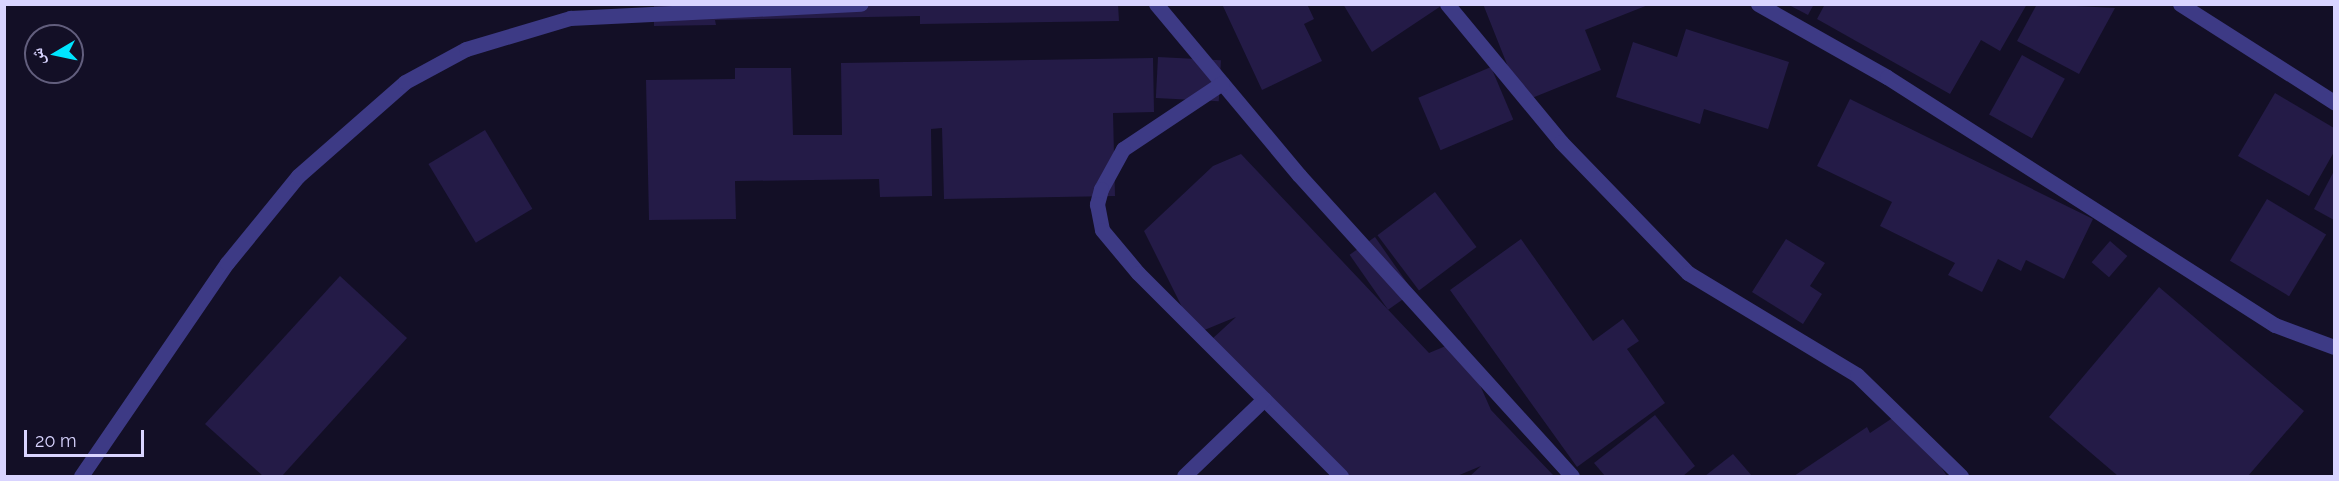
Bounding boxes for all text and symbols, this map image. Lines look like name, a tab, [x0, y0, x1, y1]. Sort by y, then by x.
north arrow	[24, 24, 84, 84]
text: ش	[27, 47, 48, 66]
scale bar	[27, 418, 147, 456]
text: 20 m	[35, 430, 77, 451]

